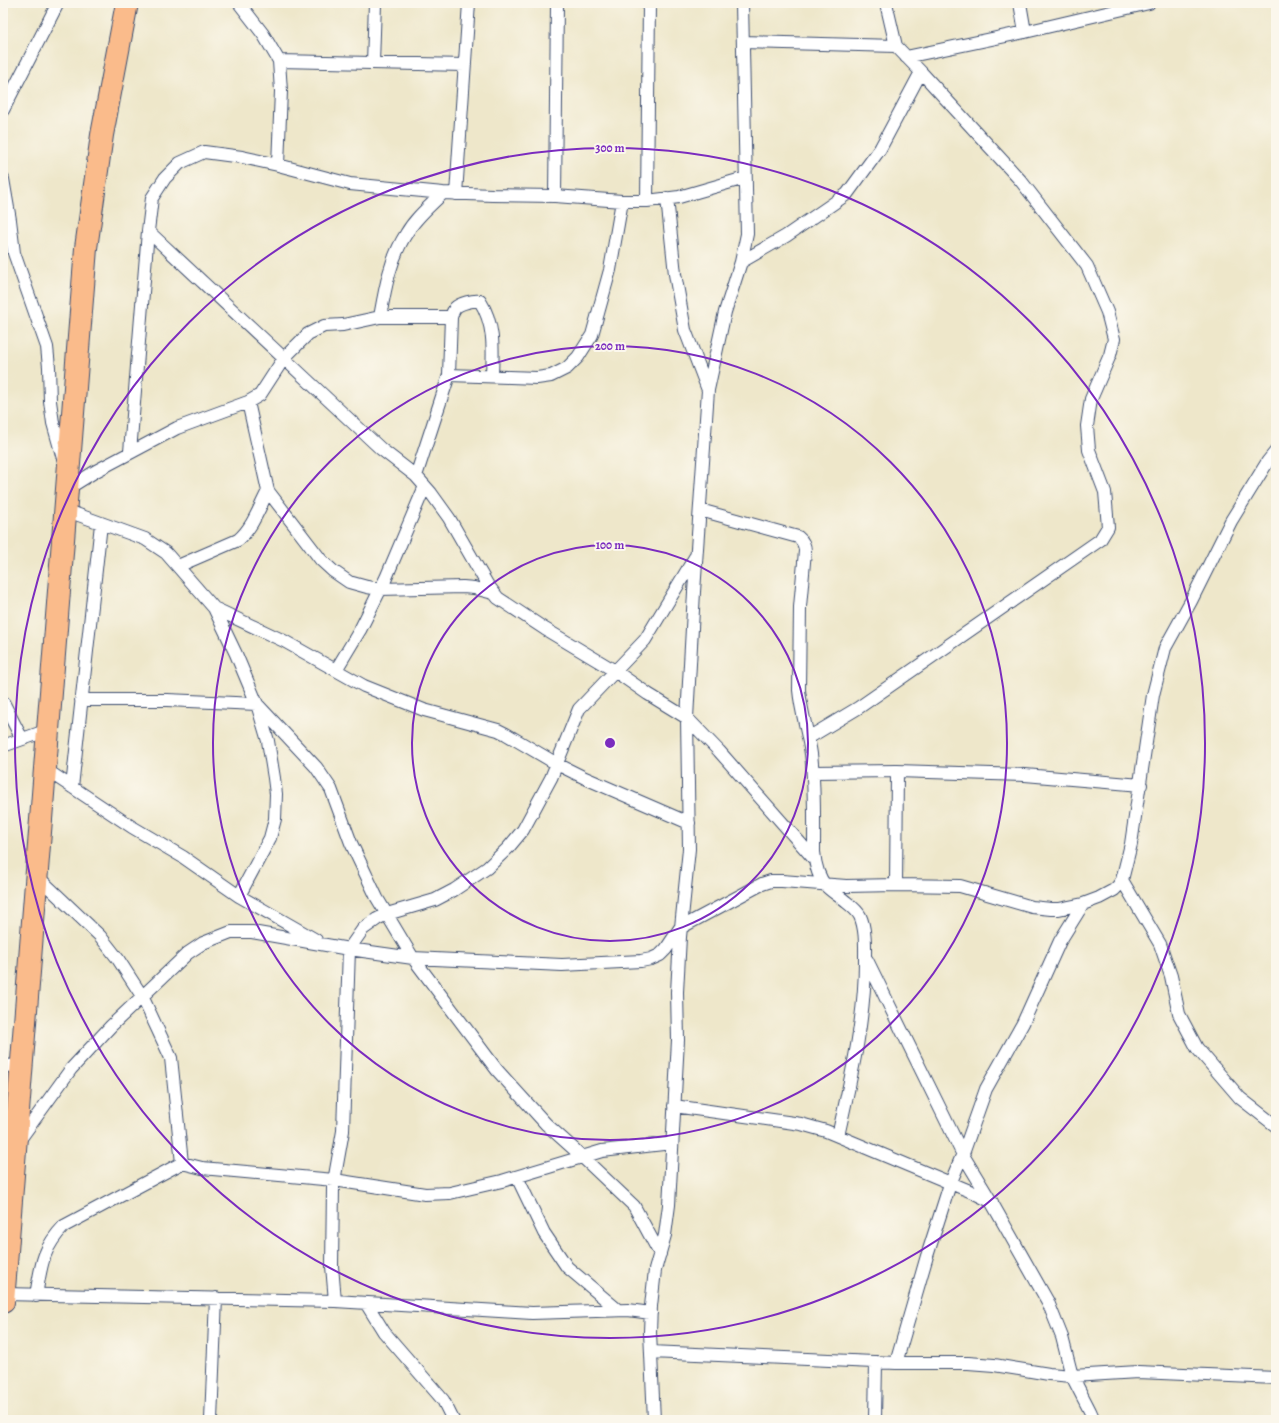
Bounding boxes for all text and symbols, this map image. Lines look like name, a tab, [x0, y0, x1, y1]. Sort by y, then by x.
text: 300 m	[595, 140, 625, 156]
text: 200 m	[595, 338, 625, 354]
text: 100 m	[596, 537, 624, 553]
centre of rings	[603, 736, 617, 750]

